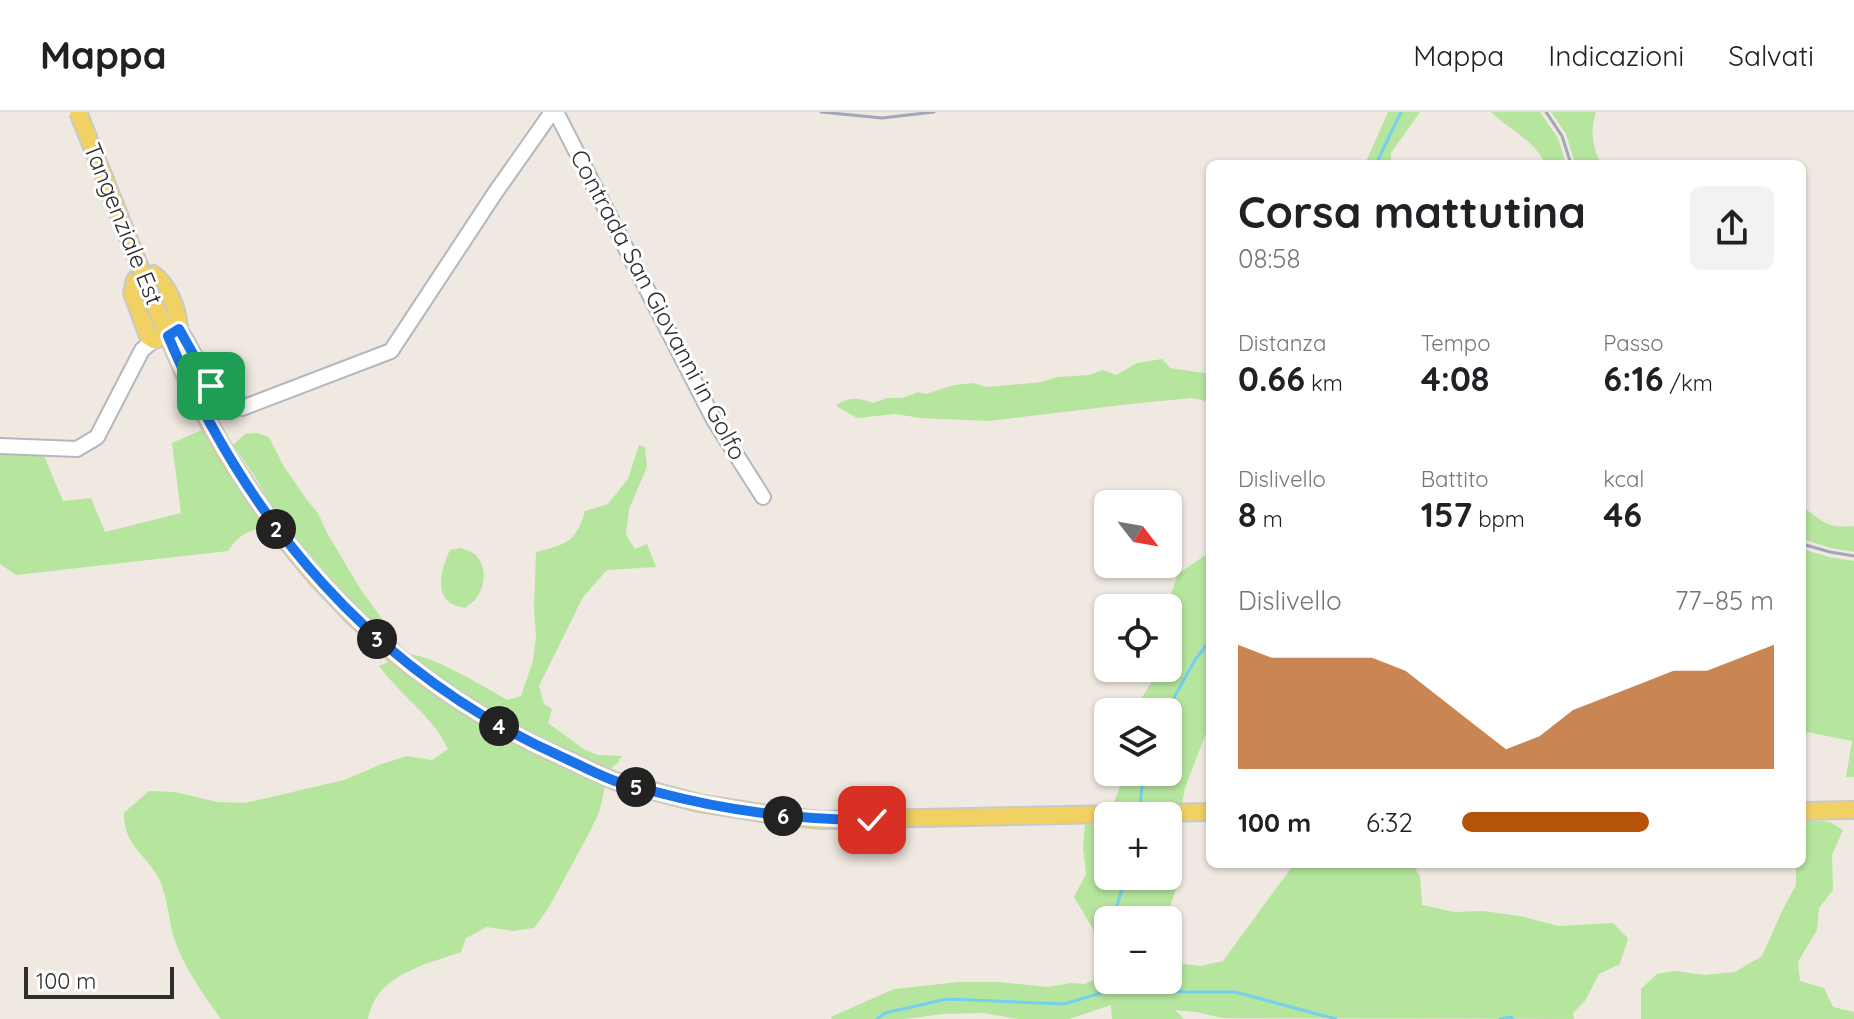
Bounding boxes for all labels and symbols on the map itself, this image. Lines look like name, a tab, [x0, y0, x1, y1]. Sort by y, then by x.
street label: Tangenziale Est	[78, 138, 170, 309]
street label: Contrada San Giovanni in Golfo	[564, 144, 754, 465]
pin	[177, 352, 245, 420]
north arrow	[1094, 490, 1182, 578]
pin: 2	[256, 509, 296, 549]
pin: 3	[357, 619, 397, 659]
pin: 4	[479, 706, 519, 746]
pin: 5	[616, 767, 656, 807]
pin	[838, 786, 906, 854]
pin: 6	[763, 796, 803, 836]
scale bar	[24, 963, 174, 999]

